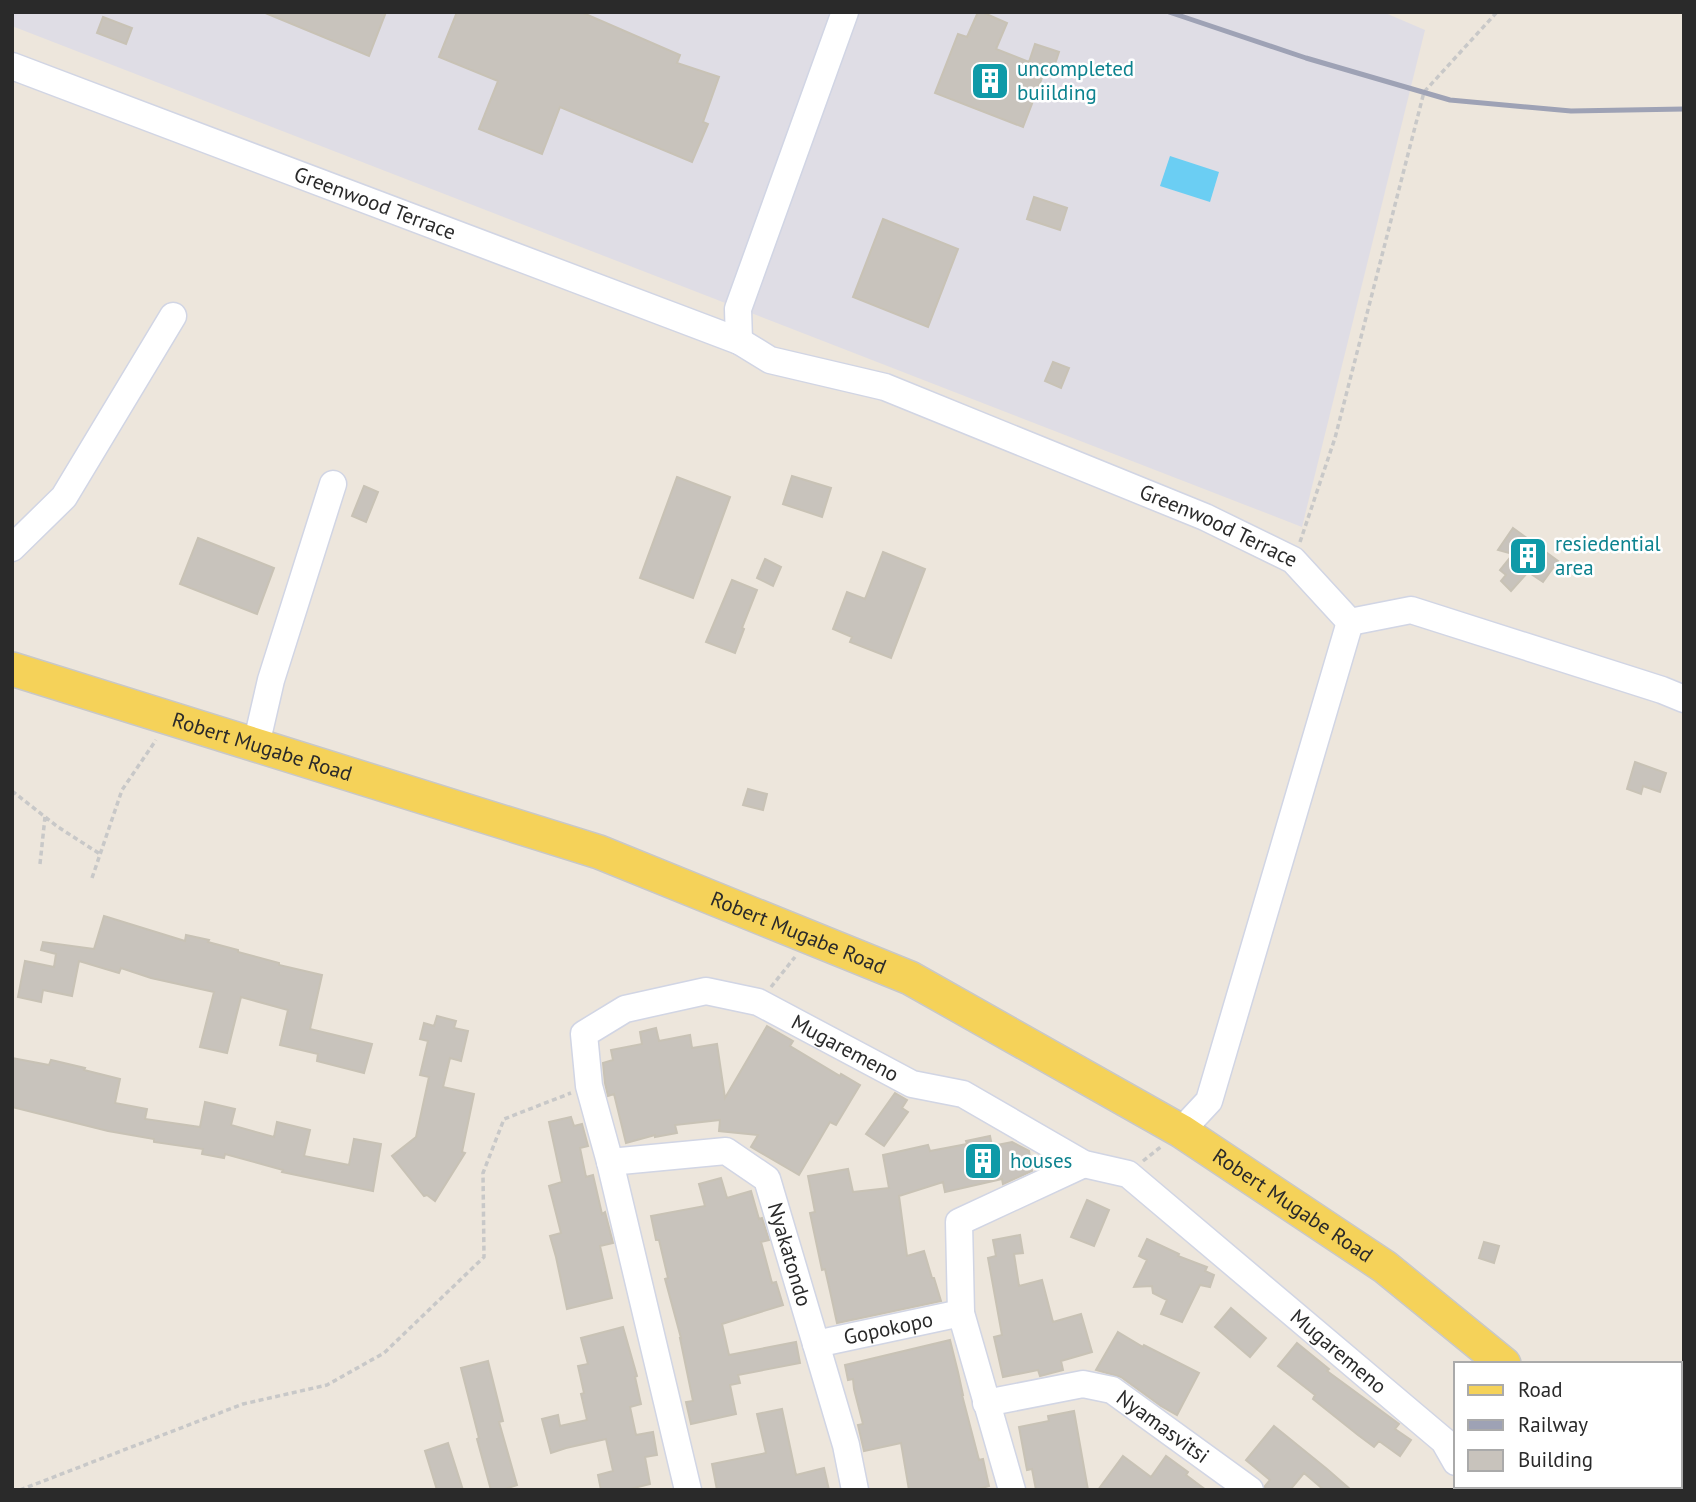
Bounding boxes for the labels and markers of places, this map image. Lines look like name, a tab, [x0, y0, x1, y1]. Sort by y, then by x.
place label: uncompleted buiilding	[1017, 55, 1134, 106]
building icon: uncompleted buiilding	[969, 60, 1011, 102]
place label: resiedential area	[1555, 530, 1661, 581]
building icon: resiedential area	[1507, 535, 1549, 577]
building icon: houses	[962, 1140, 1004, 1182]
place label: houses	[1010, 1147, 1072, 1174]

